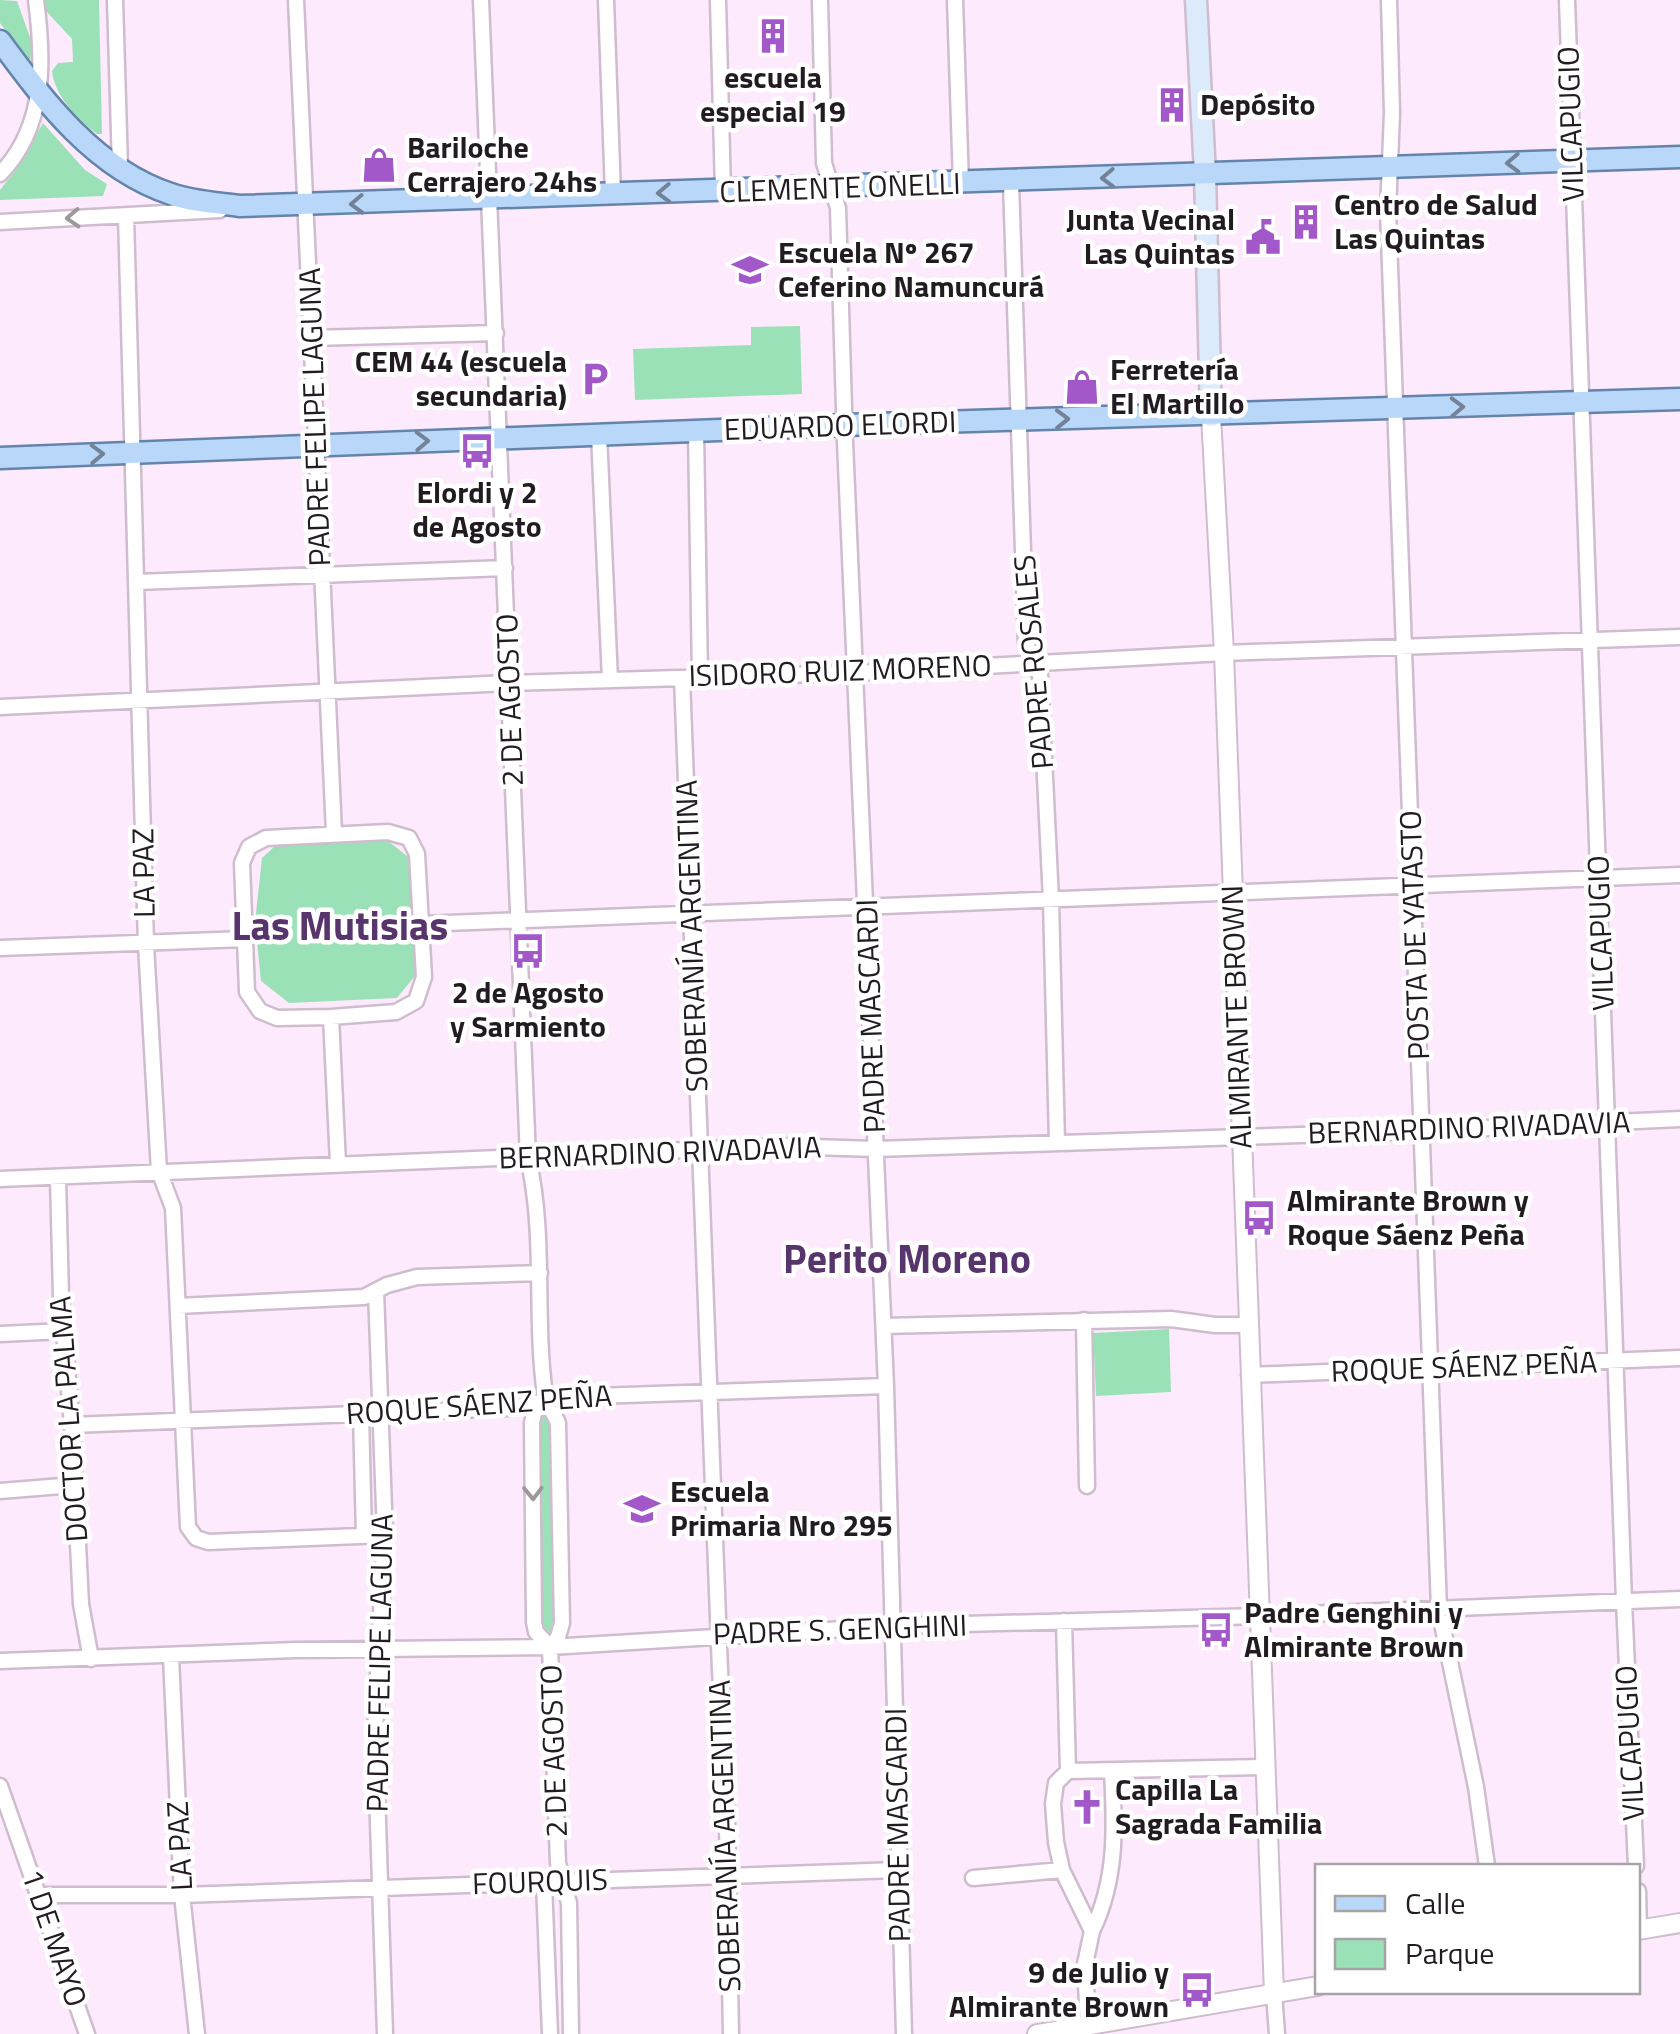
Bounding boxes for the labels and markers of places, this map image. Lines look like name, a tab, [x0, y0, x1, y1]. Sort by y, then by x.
building icon: escuela especial 19	[754, 17, 792, 55]
place label: escuela especial 19	[700, 54, 846, 134]
place label: Depósito	[1200, 81, 1316, 127]
building icon: Depósito	[1153, 86, 1191, 124]
place label: Bariloche Cerrajero 24hs	[407, 124, 597, 204]
shop icon: Bariloche Cerrajero 24hs	[360, 146, 398, 184]
place label: Centro de Salud Las Quintas	[1334, 181, 1538, 261]
place label: Junta Vecinal Las Quintas	[1066, 196, 1235, 276]
building icon: Centro de Salud Las Quintas	[1287, 203, 1325, 241]
public building icon: Junta Vecinal Las Quintas	[1244, 218, 1282, 256]
place label: Escuela Nº 267 Ceferino Namuncurá	[778, 229, 1044, 309]
school or university icon: Escuela Nº 267 Ceferino Namuncurá	[731, 251, 769, 289]
place label: CEM 44 (escuela secundaria)	[355, 338, 567, 418]
place label: Ferretería El Martillo	[1110, 346, 1244, 426]
parking icon: CEM 44 (escuela secundaria)	[576, 360, 614, 398]
shop icon: Ferretería El Martillo	[1063, 368, 1101, 406]
bus stop icon: Elordi y 2 de Agosto	[458, 432, 496, 470]
place label: Elordi y 2 de Agosto	[412, 469, 542, 549]
bus stop icon: 2 de Agosto y Sarmiento	[509, 932, 547, 970]
place label: 2 de Agosto y Sarmiento	[450, 969, 606, 1049]
place label: Almirante Brown y Roque Sáenz Peña	[1287, 1177, 1529, 1257]
bus stop icon: Almirante Brown y Roque Sáenz Peña	[1240, 1199, 1278, 1237]
place label: Escuela Primaria Nro 295	[670, 1468, 893, 1548]
school or university icon: Escuela Primaria Nro 295	[623, 1490, 661, 1528]
place label: Padre Genghini y Almirante Brown	[1244, 1589, 1464, 1669]
bus stop icon: Padre Genghini y Almirante Brown	[1197, 1611, 1235, 1649]
place label: Capilla La Sagrada Familia	[1115, 1766, 1322, 1846]
church icon: Capilla La Sagrada Familia	[1068, 1788, 1106, 1826]
place label: 9 de Julio y Almirante Brown	[949, 1949, 1169, 2029]
bus stop icon: 9 de Julio y Almirante Brown	[1178, 1971, 1216, 2009]

